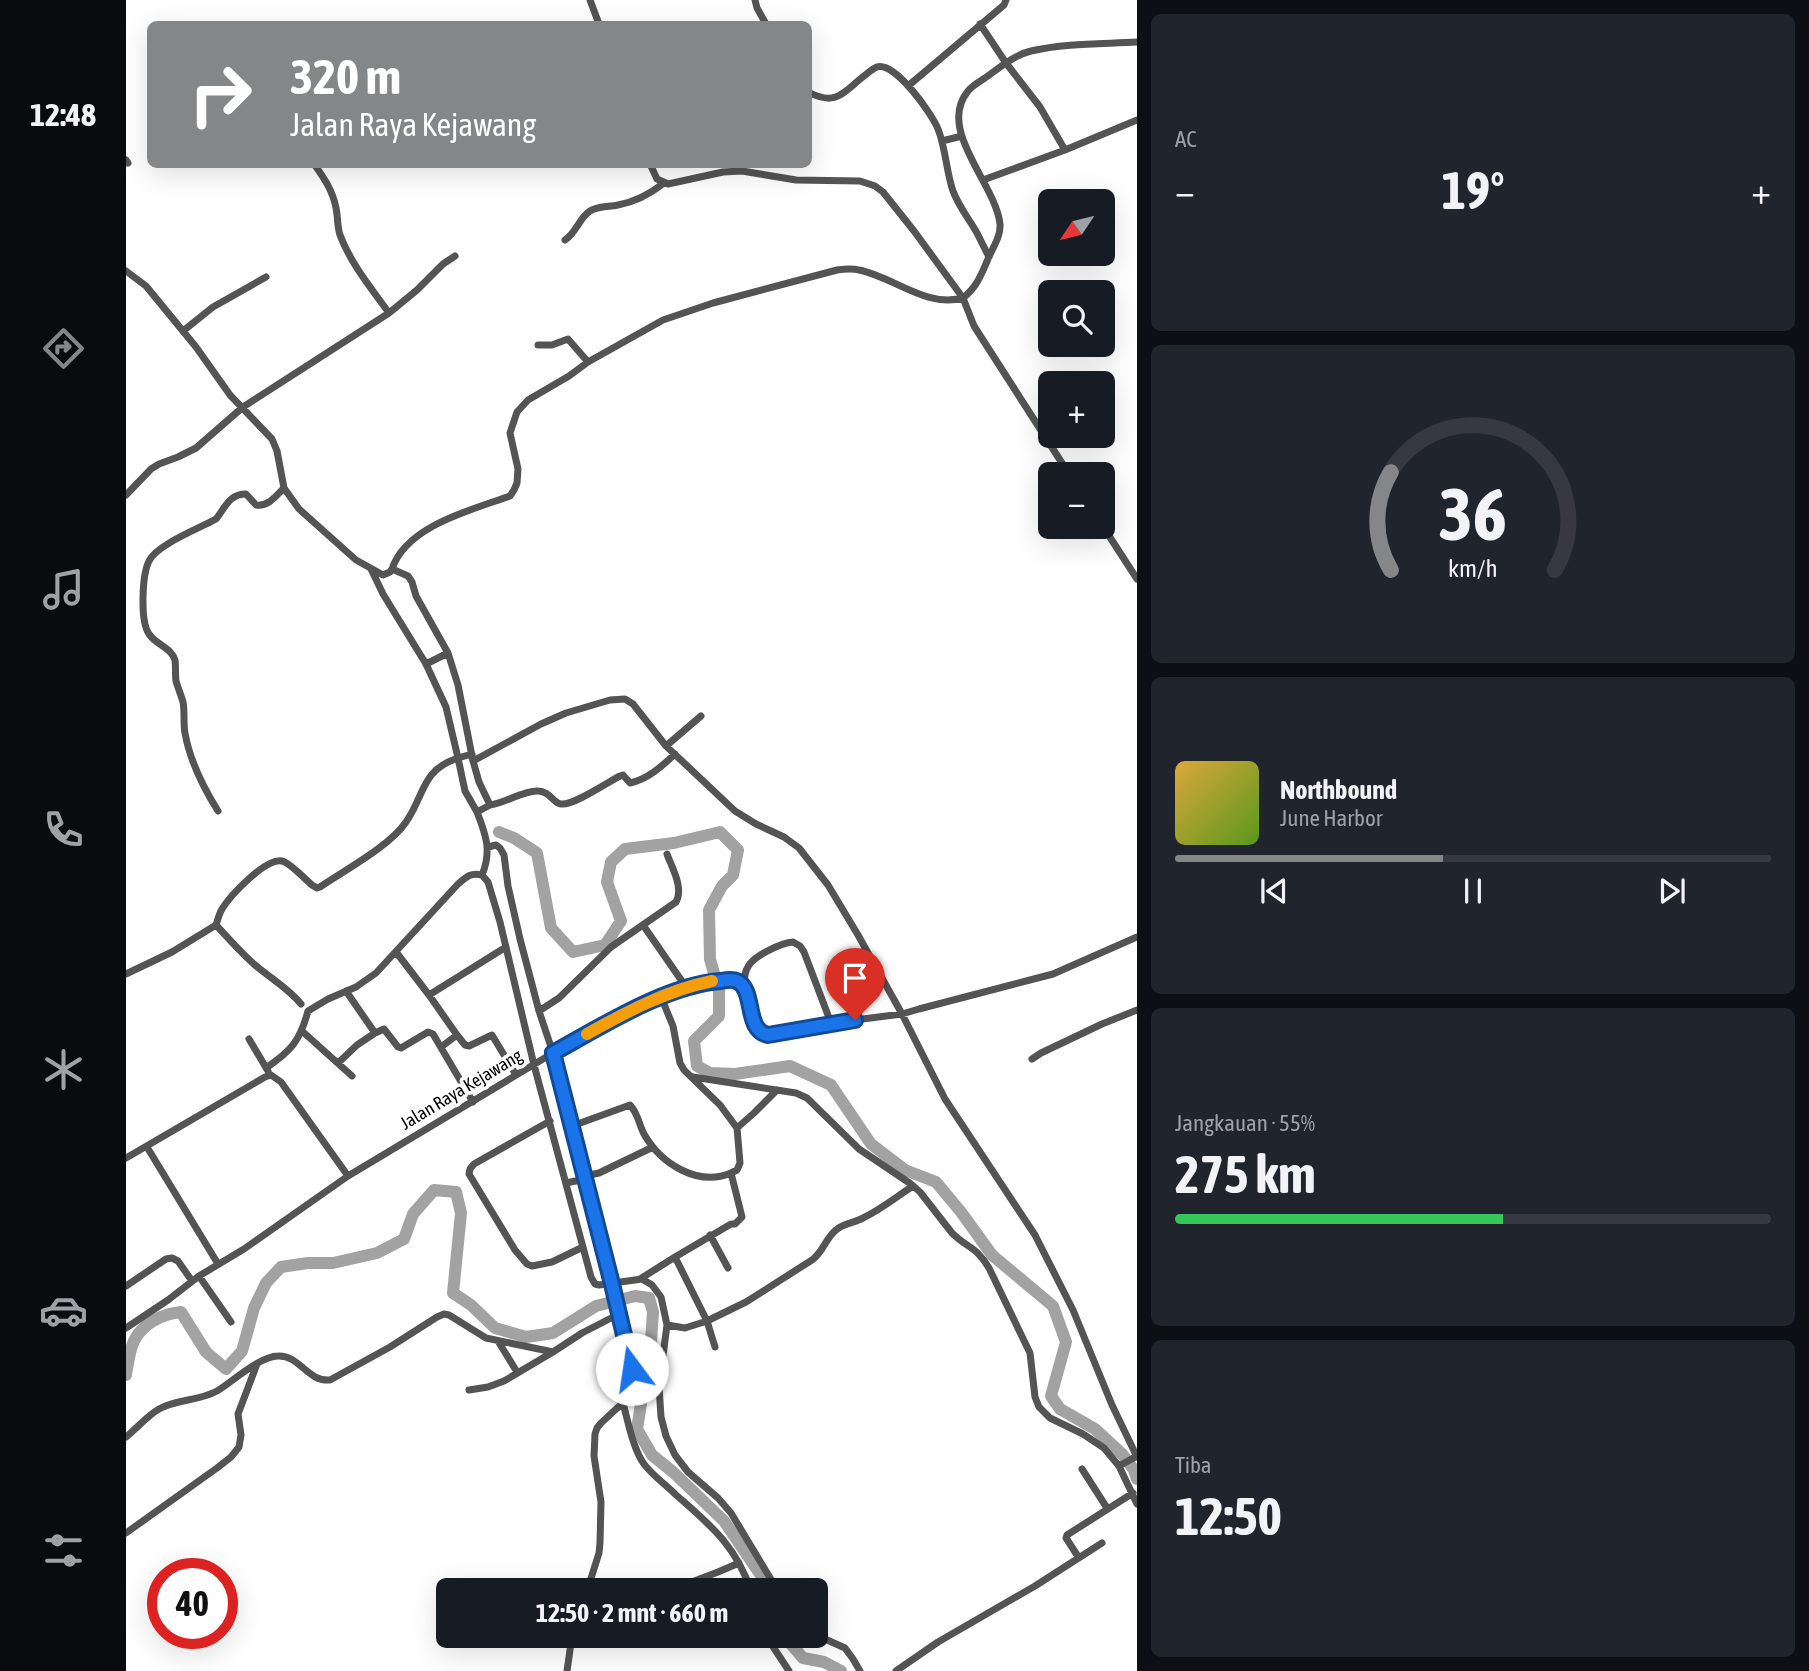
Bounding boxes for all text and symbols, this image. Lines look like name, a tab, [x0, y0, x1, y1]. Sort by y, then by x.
text: 320 m	[290, 48, 401, 104]
icon: right	[175, 49, 266, 140]
text: 12:48	[30, 96, 96, 133]
text: Jalan Raya Kejawang	[290, 106, 536, 143]
text: AC	[1175, 126, 1197, 152]
text: 19°	[1441, 160, 1505, 220]
text: −	[1175, 169, 1195, 212]
text: +	[1751, 169, 1771, 212]
north arrow	[1038, 189, 1115, 266]
map controls	[1038, 189, 1115, 539]
button: search	[1038, 280, 1115, 357]
icon: directions	[39, 324, 88, 373]
button: +	[1038, 371, 1115, 448]
button: −	[1038, 462, 1115, 539]
text: 36	[1439, 473, 1507, 556]
text: km/h	[1448, 554, 1498, 582]
icon: music	[39, 565, 88, 614]
text: Northbound	[1280, 775, 1397, 805]
icon: phone	[39, 805, 88, 854]
text: June Harbor	[1280, 805, 1383, 831]
icon: previous	[1255, 872, 1293, 910]
icon: pause	[1454, 872, 1492, 910]
icon: next	[1653, 872, 1691, 910]
pin	[825, 948, 885, 1020]
icon: arrive	[836, 959, 874, 997]
street label: Jalan Raya Kejawang	[396, 1044, 526, 1134]
icon: climate	[39, 1045, 88, 1094]
text: Jangkauan · 55%	[1175, 1110, 1315, 1136]
text: 275 km	[1175, 1144, 1316, 1204]
icon: car	[39, 1286, 88, 1335]
position arrow	[595, 1332, 669, 1406]
text: Tiba	[1175, 1452, 1212, 1478]
text: 12:50	[1175, 1486, 1282, 1546]
icon: filters	[39, 1526, 88, 1575]
speed limit sign: 40	[147, 1558, 238, 1649]
text: 12:50 · 2 mnt · 660 m	[536, 1598, 728, 1628]

